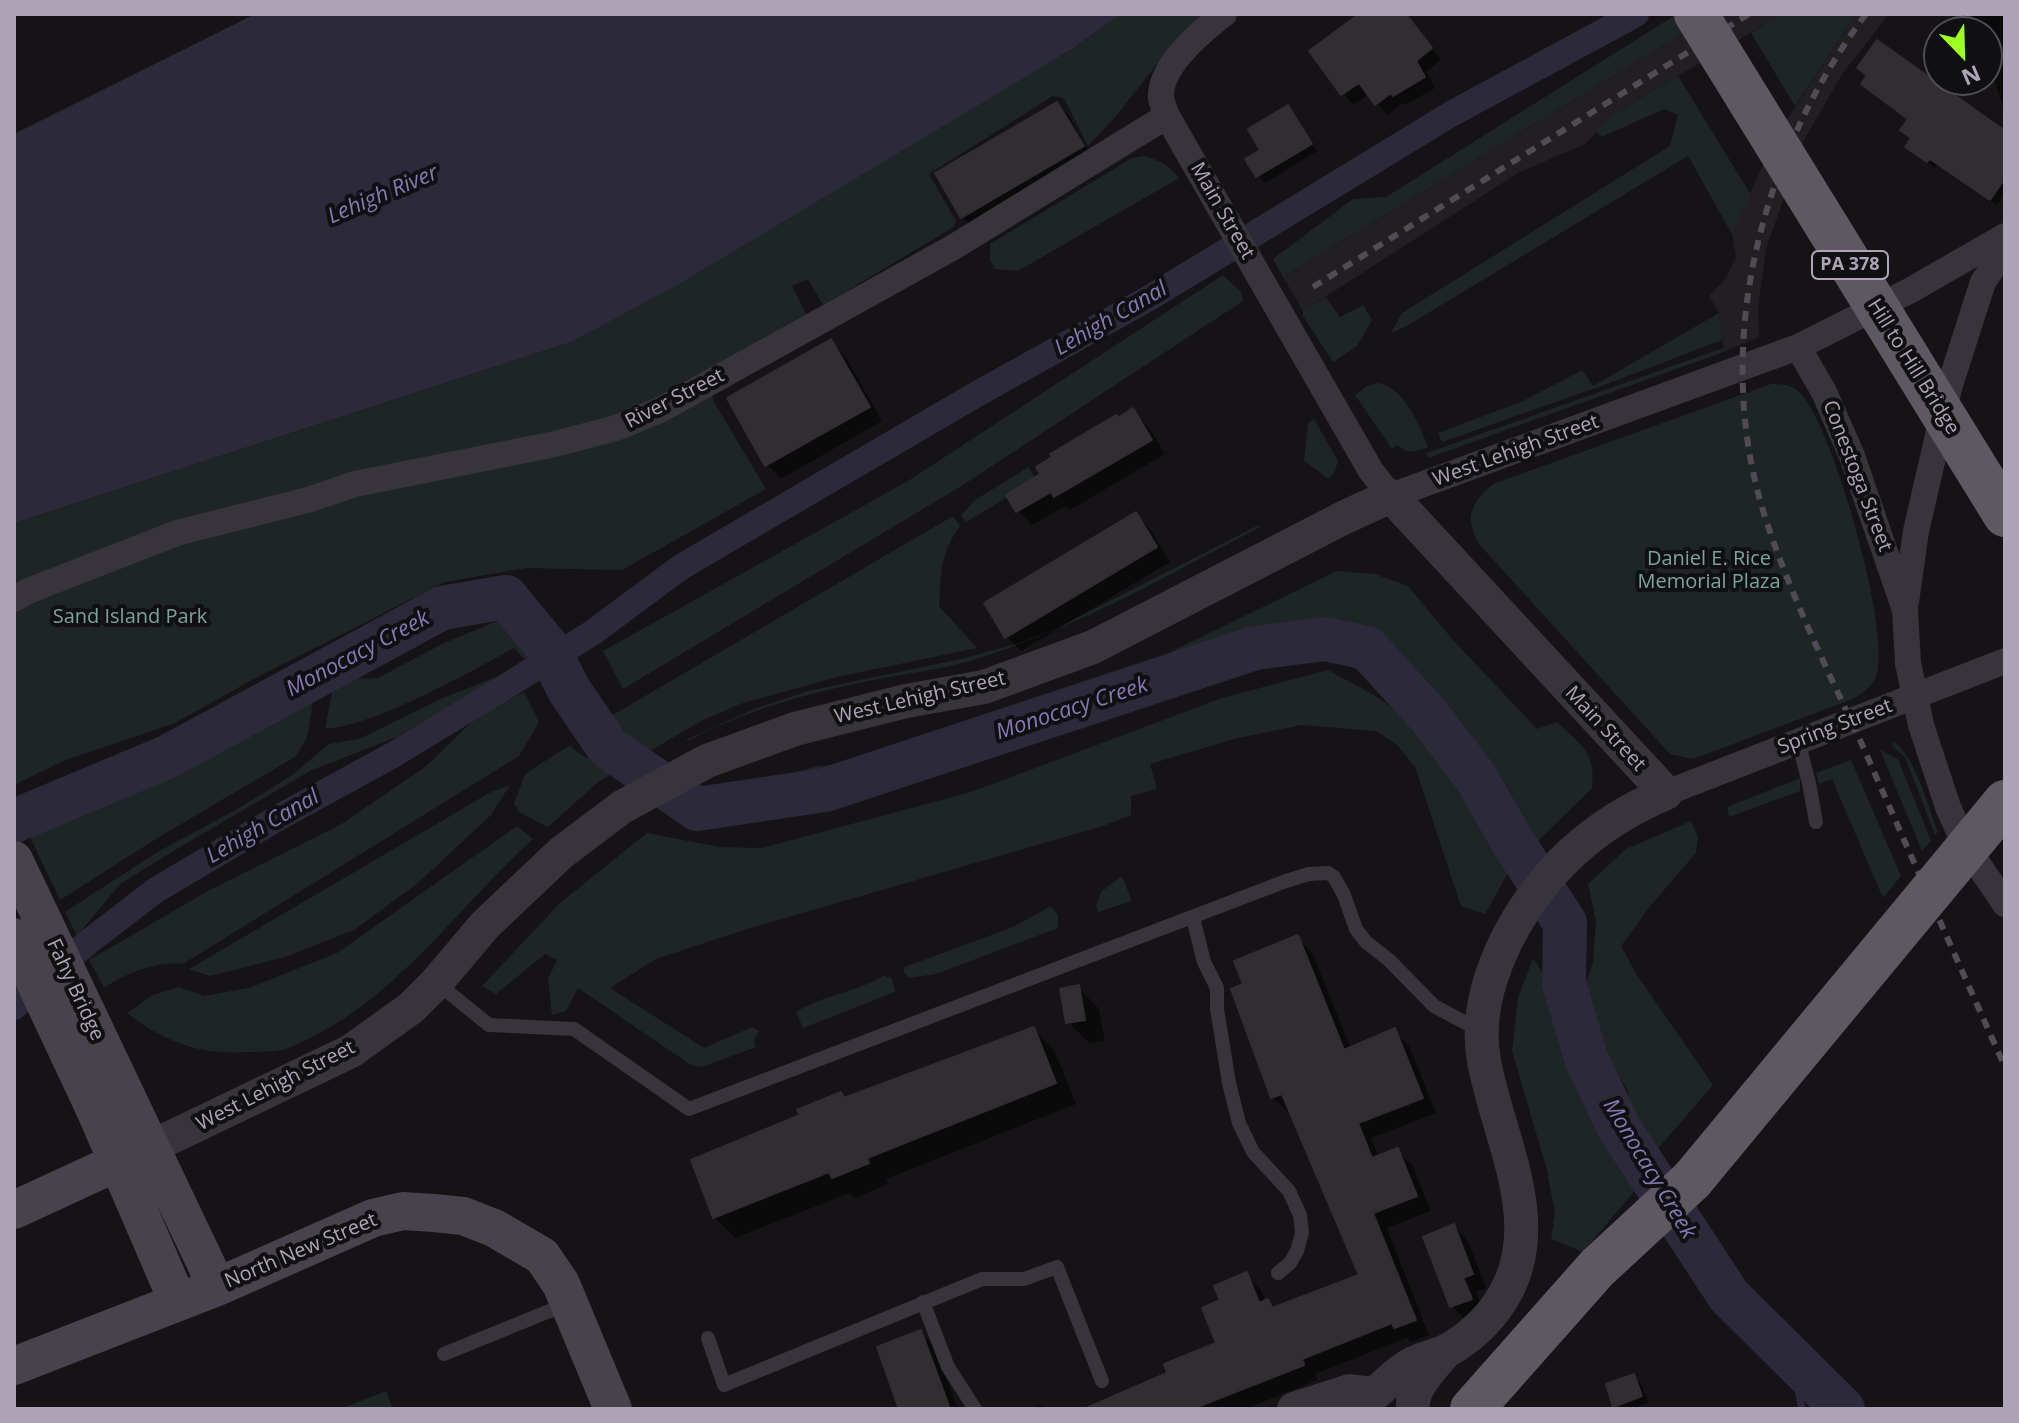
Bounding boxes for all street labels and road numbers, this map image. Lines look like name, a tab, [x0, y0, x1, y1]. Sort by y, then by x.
street label: Main Street	[1185, 158, 1259, 264]
road number: PA 378	[1812, 251, 1888, 279]
street label: Hill to Hill Bridge	[1862, 295, 1964, 439]
street label: River Street	[622, 364, 728, 434]
street label: Conestoga Street	[1817, 397, 1897, 555]
street label: West Lehigh Street	[1430, 410, 1602, 492]
street label: West Lehigh Street	[832, 667, 1008, 729]
street label: Main Street	[1560, 682, 1650, 776]
street label: Spring Street	[1774, 694, 1896, 760]
street label: Fahy Bridge	[41, 935, 109, 1045]
street label: West Lehigh Street	[193, 1036, 359, 1136]
street label: North New Street	[221, 1208, 381, 1294]

